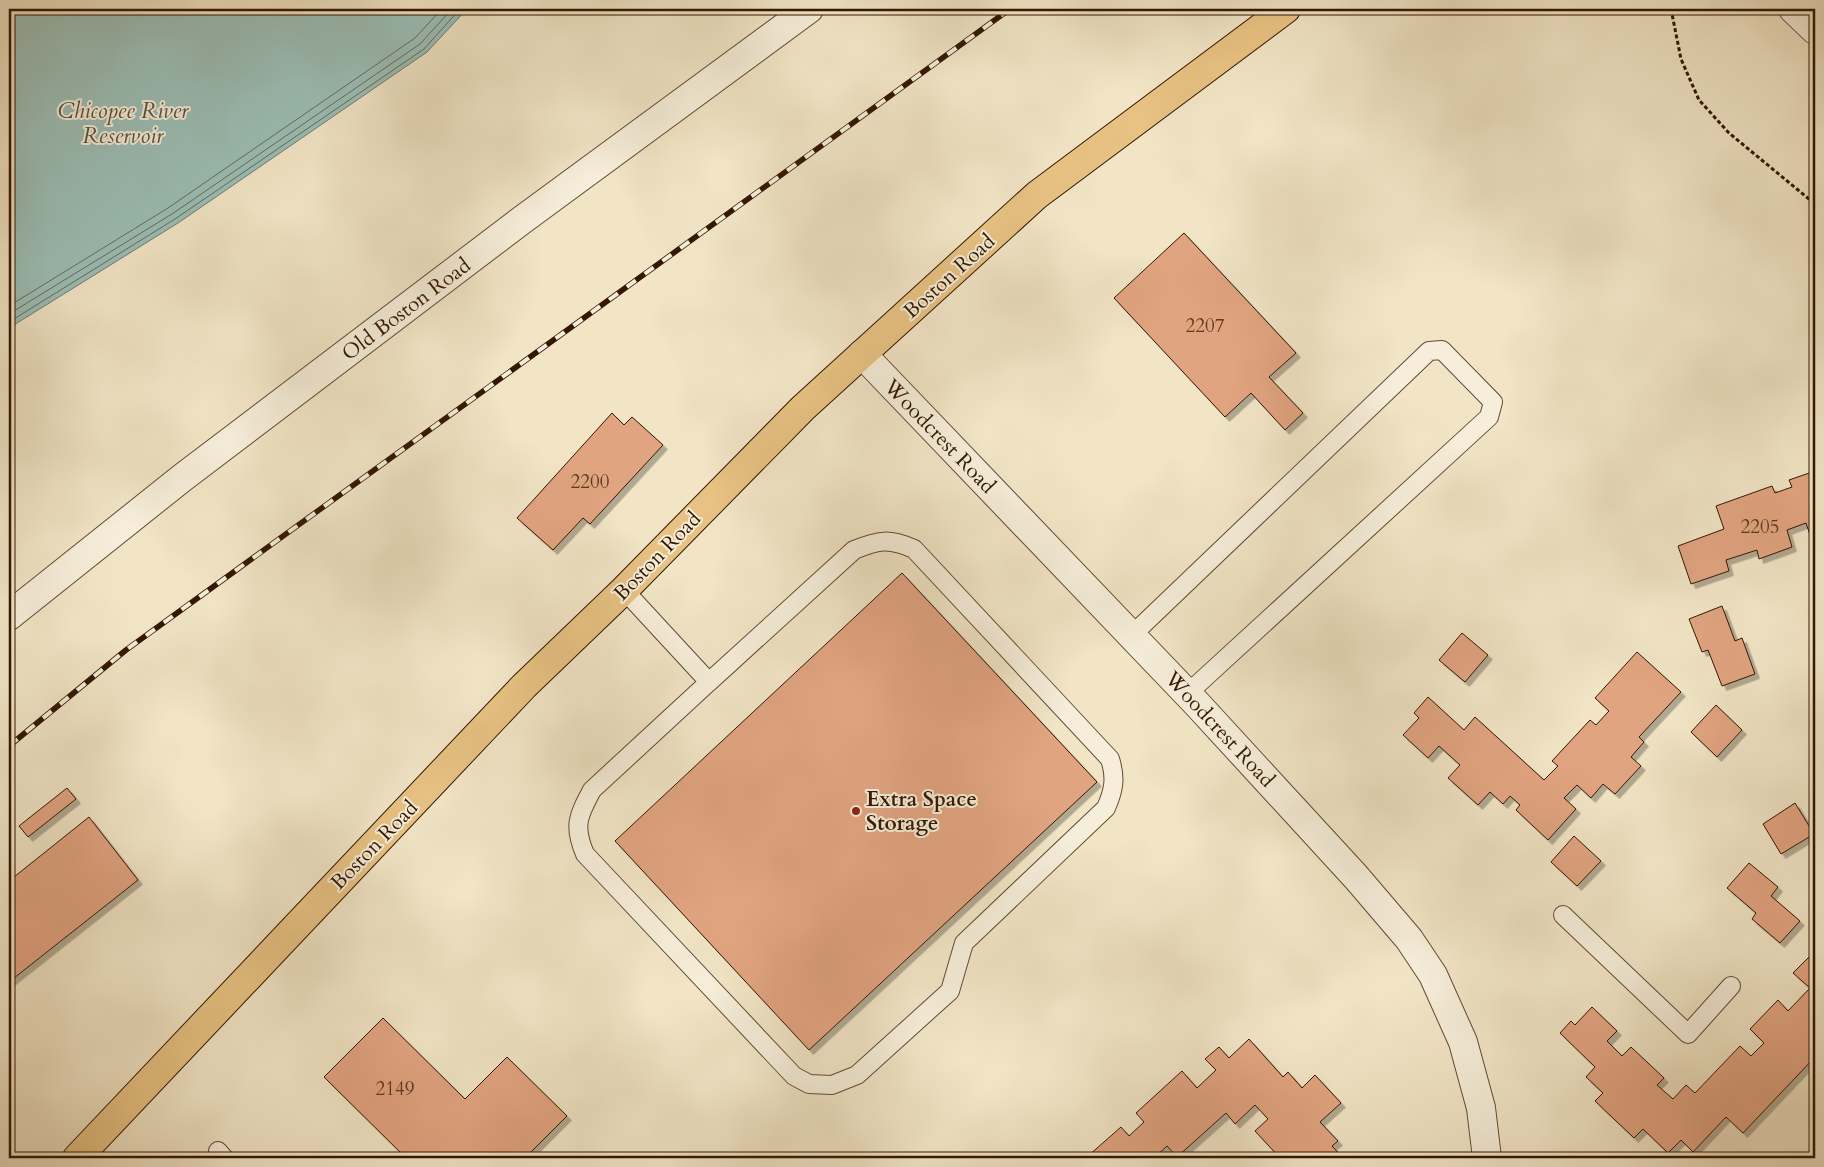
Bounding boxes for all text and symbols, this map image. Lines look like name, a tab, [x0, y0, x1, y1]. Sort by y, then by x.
water label: Chicopee River Reservoir	[58, 96, 189, 151]
street label: Boston Road	[897, 227, 1002, 325]
street label: Old Boston Road	[336, 251, 477, 368]
house number: 2207	[1186, 313, 1225, 339]
street label: Woodcrest Road	[877, 372, 1002, 500]
house number: 2200	[571, 469, 610, 495]
street label: Boston Road	[607, 505, 708, 608]
house number: 2205	[1741, 514, 1779, 540]
street label: Woodcrest Road	[1157, 664, 1281, 794]
place label: Extra Space Storage	[866, 785, 977, 838]
street label: Boston Road	[324, 794, 425, 897]
marker: Extra Space Storage	[850, 805, 862, 817]
house number: 2149	[376, 1076, 415, 1102]

